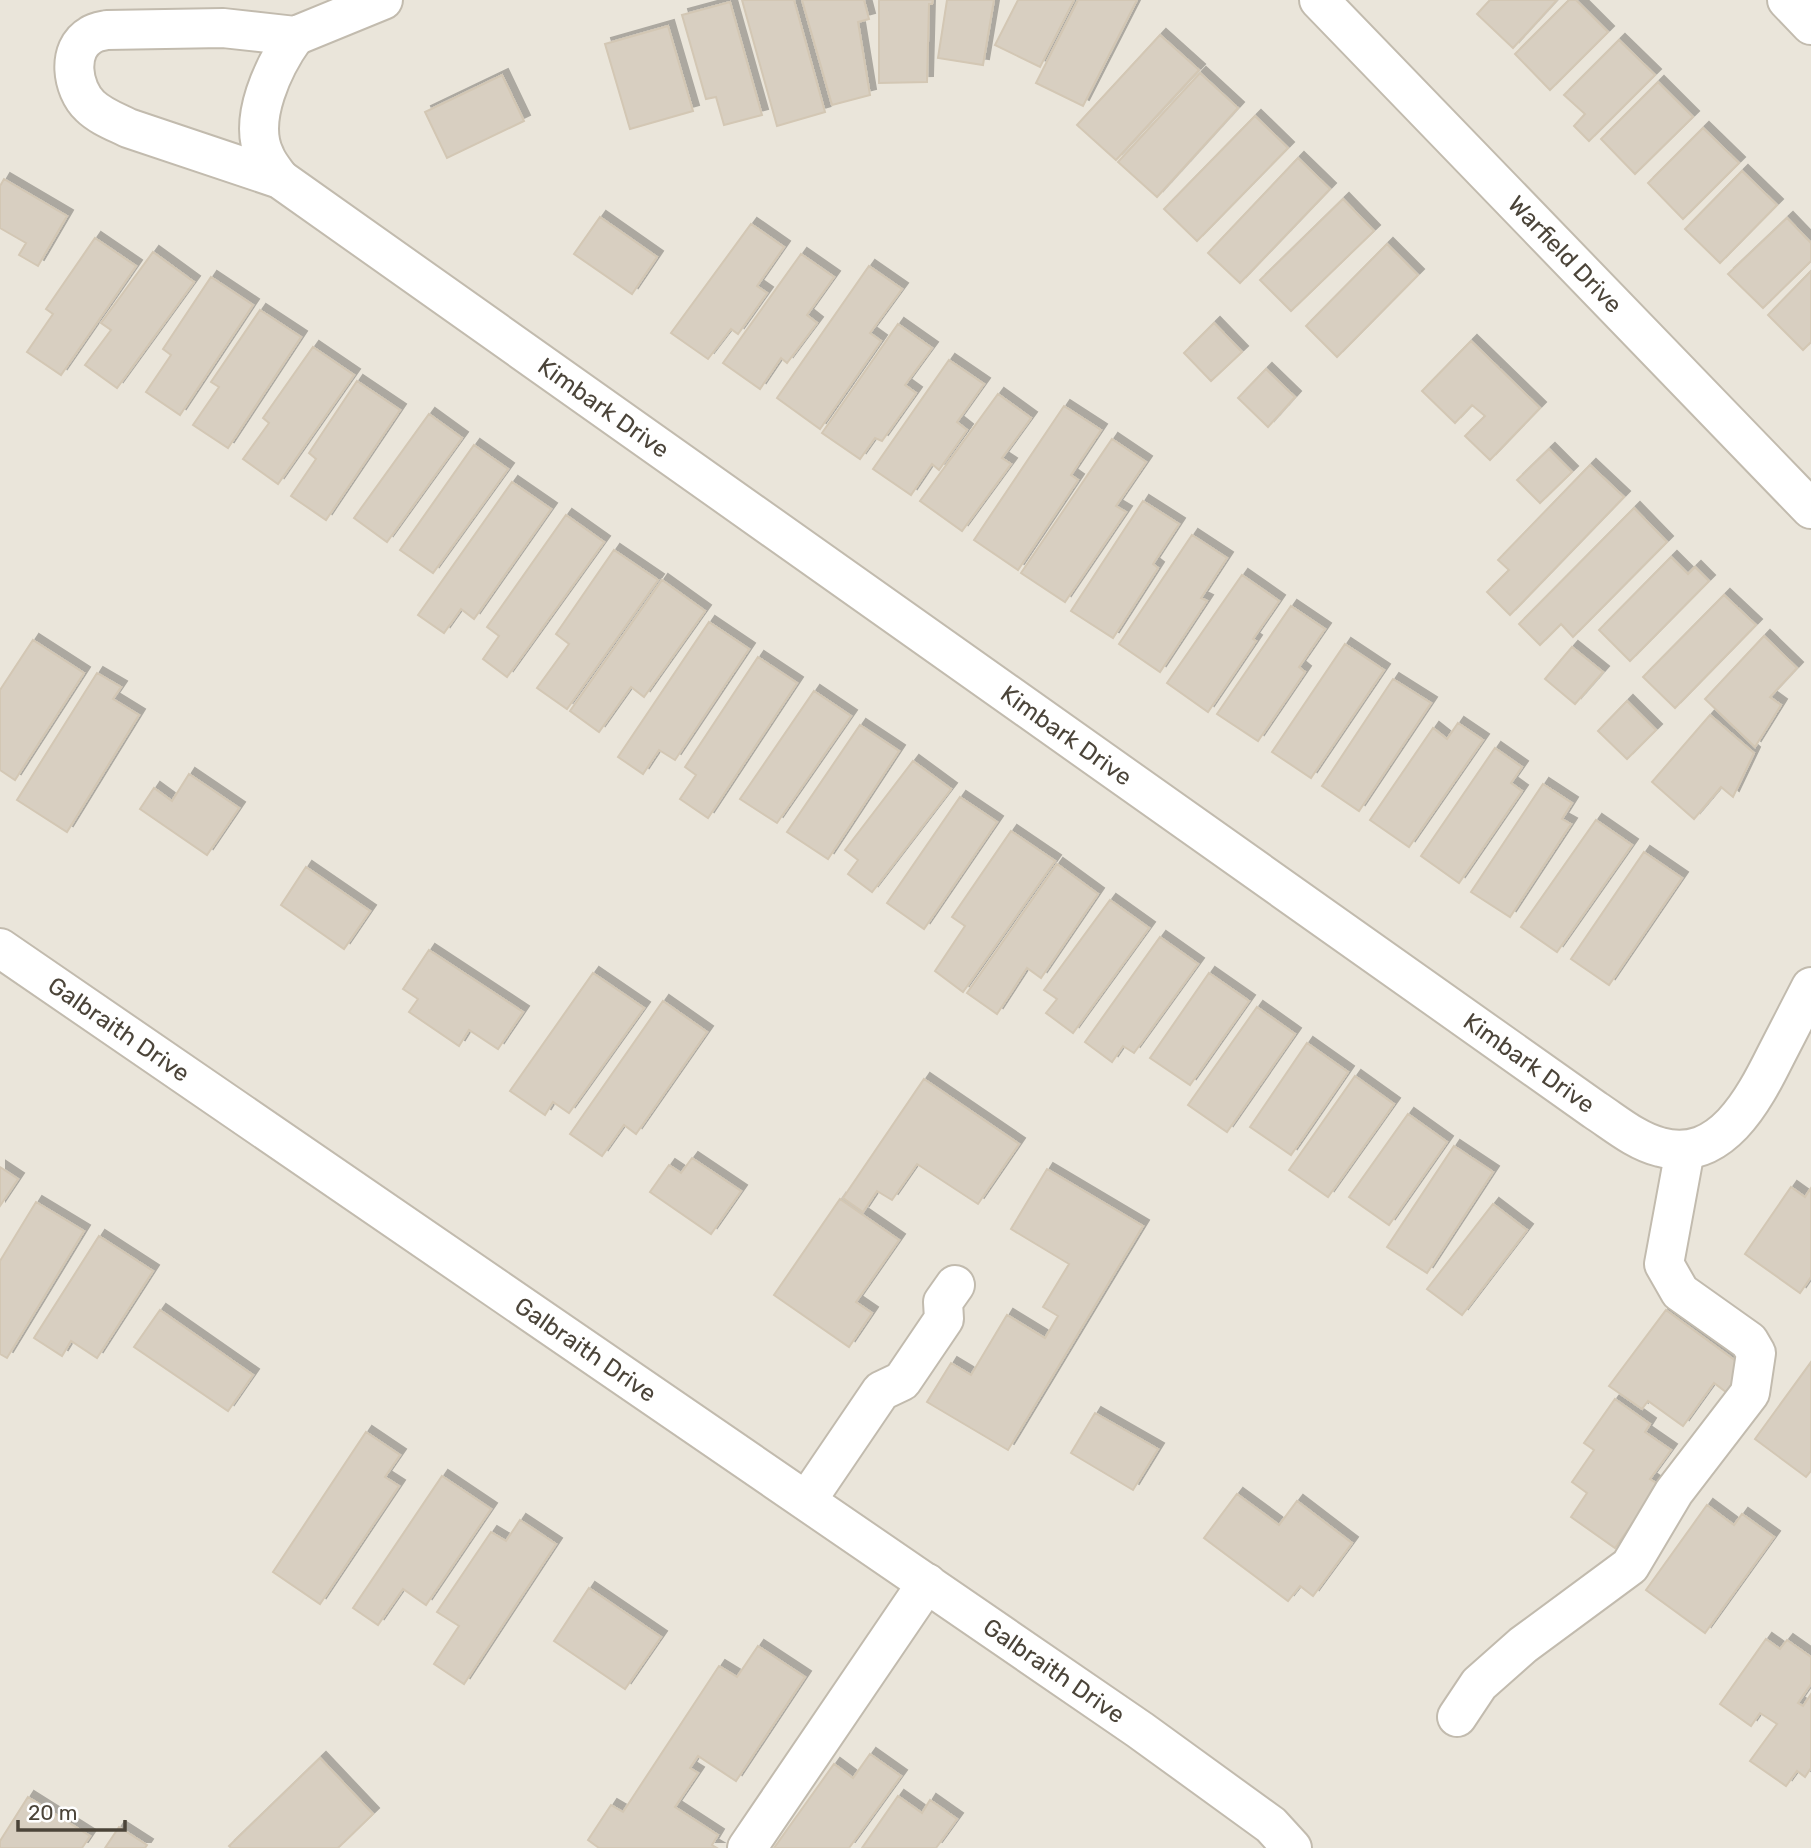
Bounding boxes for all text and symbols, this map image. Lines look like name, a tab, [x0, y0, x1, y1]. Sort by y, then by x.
street label: Warfield Drive	[1502, 190, 1628, 319]
street label: Kimbark Drive	[532, 352, 674, 464]
street label: Kimbark Drive	[995, 680, 1137, 792]
street label: Galbraith Drive	[43, 971, 195, 1088]
street label: Kimbark Drive	[1458, 1007, 1600, 1119]
street label: Galbraith Drive	[509, 1291, 662, 1408]
street label: Galbraith Drive	[978, 1613, 1130, 1729]
scale bar	[18, 1788, 124, 1832]
text: 20 m	[28, 1800, 77, 1825]

